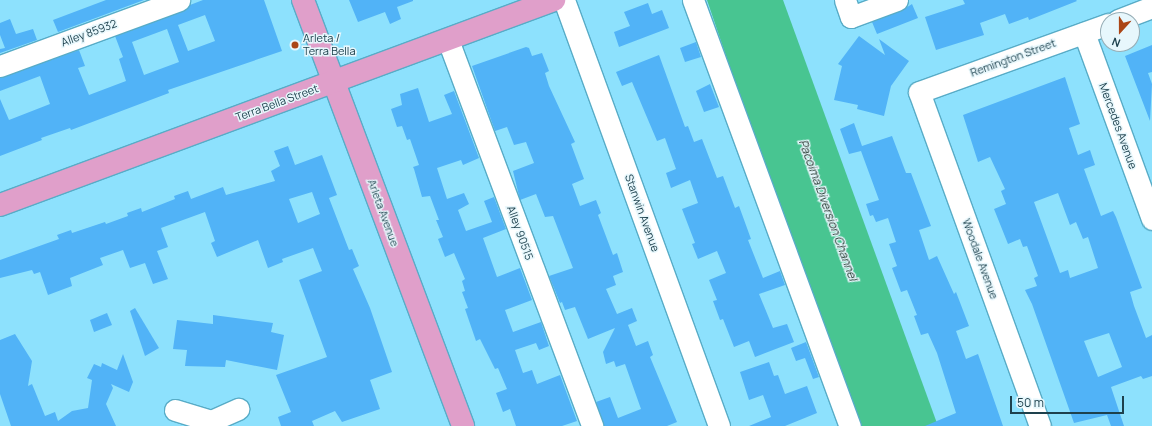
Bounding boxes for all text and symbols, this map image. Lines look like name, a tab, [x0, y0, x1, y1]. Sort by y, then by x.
north arrow	[1100, 12, 1140, 52]
street label: Alley 85932	[59, 17, 119, 49]
place label: Arleta / Terra Bella	[303, 32, 356, 58]
text: N	[1110, 34, 1122, 51]
street label: Remington Street	[969, 36, 1057, 80]
marker: Arleta / Terra Bella	[290, 40, 300, 50]
street label: Mercedes Avenue	[1096, 81, 1140, 171]
street label: Terra Bella Street	[234, 82, 320, 124]
water label: Pacoima Diversion Channel	[796, 137, 860, 283]
street label: Stanwin Avenue	[622, 173, 662, 253]
street label: Arleta Avenue	[365, 178, 401, 248]
street label: Alley 90515	[504, 204, 536, 262]
street label: Woodale Avenue	[959, 217, 1001, 301]
scale bar	[1012, 388, 1126, 414]
text: 50 m	[1017, 394, 1044, 411]

